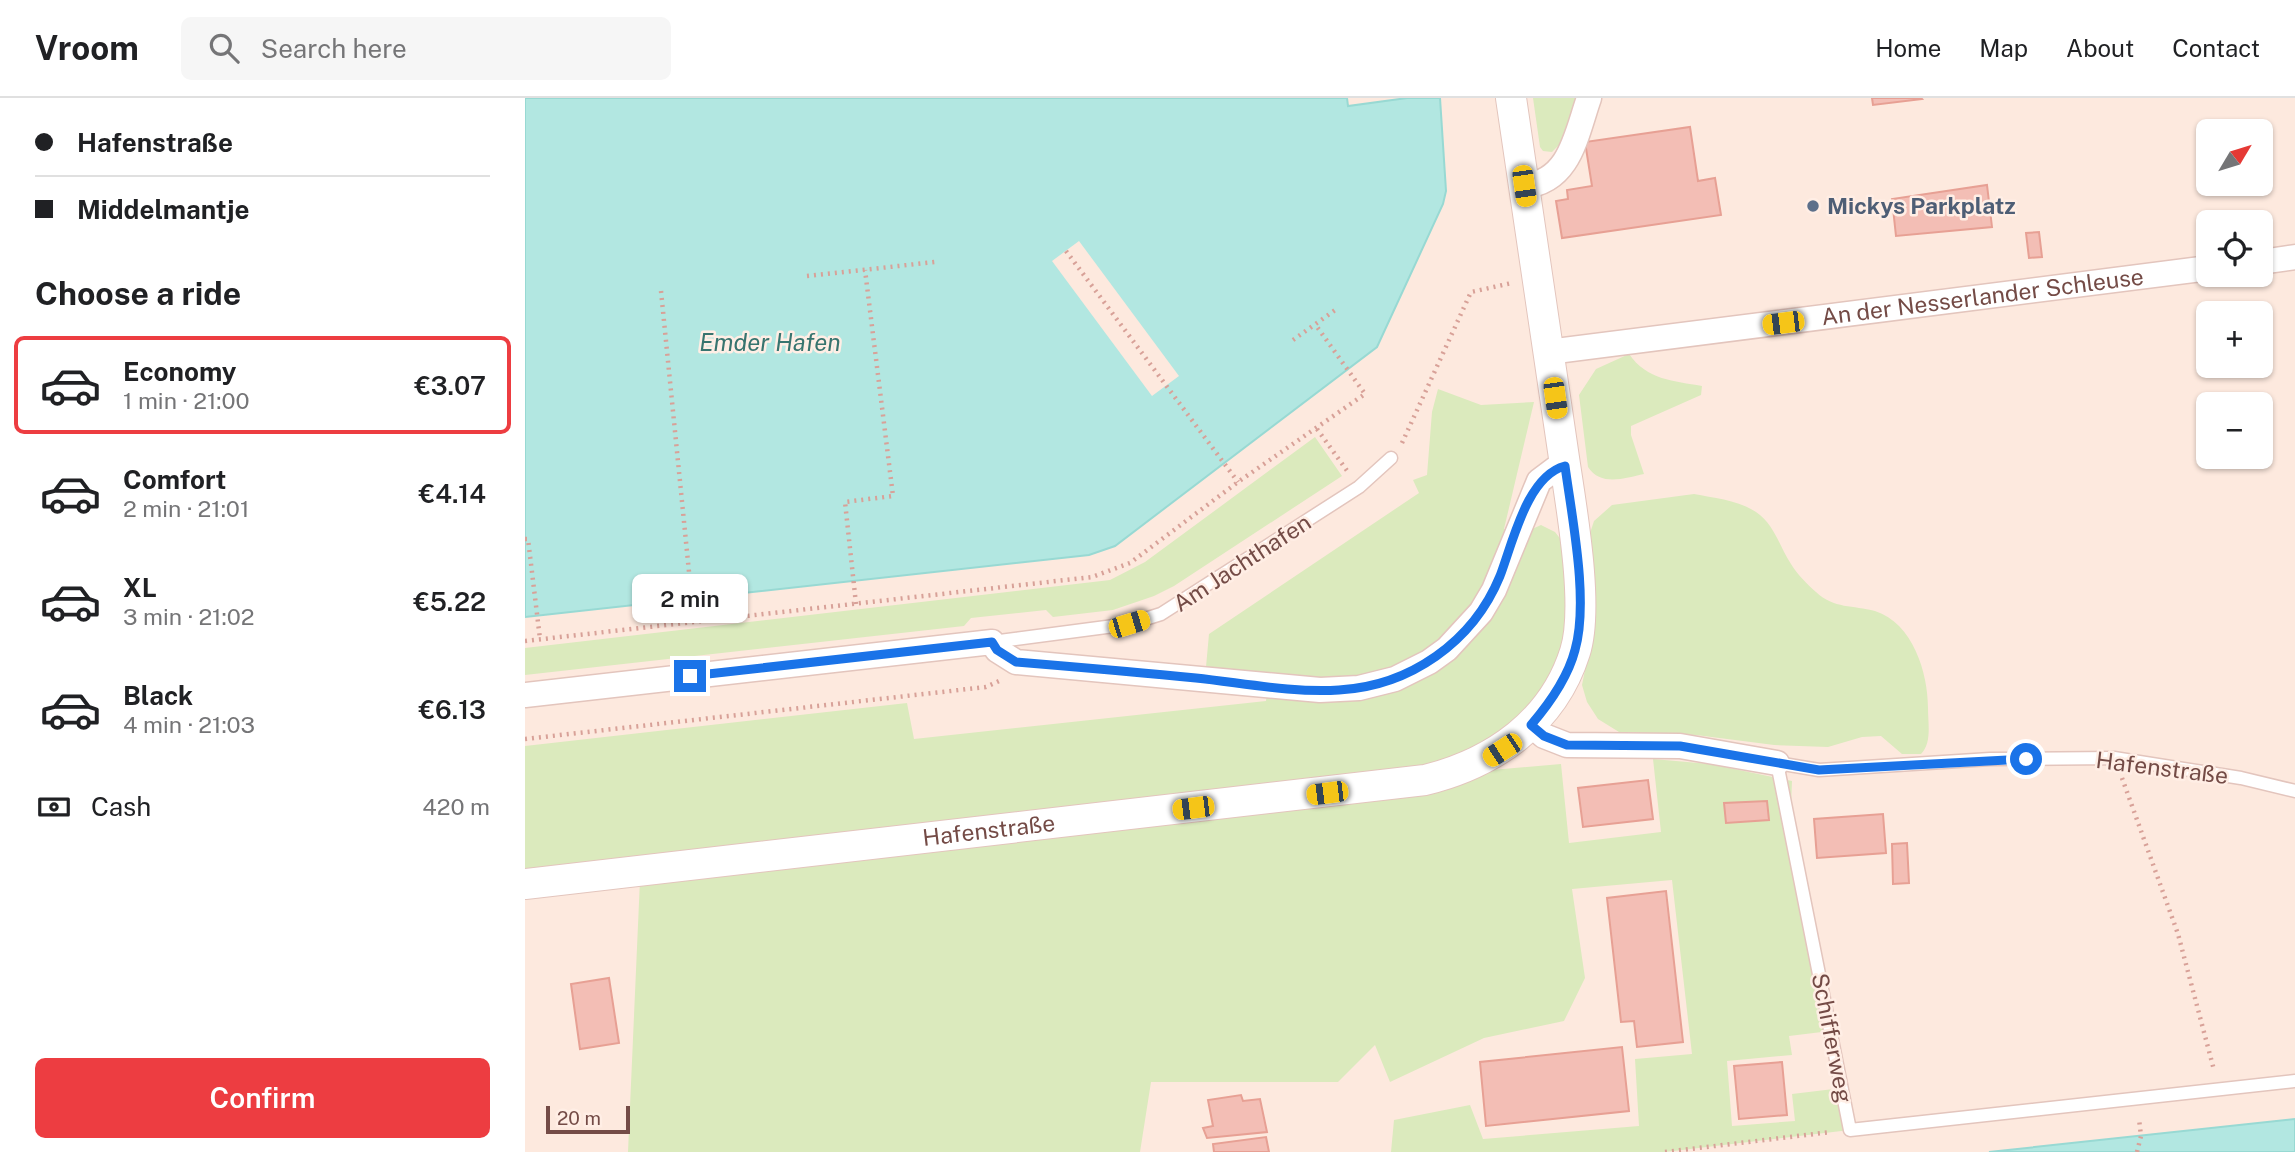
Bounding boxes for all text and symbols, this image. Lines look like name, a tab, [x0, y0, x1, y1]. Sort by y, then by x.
search box	[181, 17, 671, 80]
text: Vroom	[35, 29, 139, 67]
icon: search	[205, 29, 243, 67]
text: Search here	[261, 33, 407, 64]
text: Home	[1875, 34, 1941, 62]
text: Map	[1979, 34, 2028, 62]
text: About	[2066, 34, 2134, 62]
text: Contact	[2172, 34, 2260, 62]
north arrow	[2196, 119, 2273, 196]
map controls	[2196, 119, 2273, 469]
text: Hafenstraße	[77, 127, 233, 158]
car	[1511, 164, 1538, 208]
place label: Mickys Parkplatz	[1827, 192, 2016, 219]
text: Middelmantje	[77, 194, 249, 225]
marker: Mickys Parkplatz	[1805, 198, 1821, 214]
button: locate	[2196, 210, 2273, 287]
street label: An der Nesserlander Schleuse	[1820, 262, 2145, 330]
text: Choose a ride	[35, 275, 241, 312]
button: +	[2196, 301, 2273, 378]
car	[1761, 310, 1806, 336]
water label: Emder Hafen	[699, 328, 841, 356]
icon: car	[39, 354, 102, 417]
text: Economy	[123, 356, 236, 387]
text: €3.07	[414, 370, 486, 401]
car	[1542, 376, 1569, 420]
text: 1 min · 21:00	[123, 387, 250, 414]
button: −	[2196, 392, 2273, 469]
icon: car	[39, 462, 102, 525]
text: Comfort	[123, 464, 226, 495]
text: €4.14	[419, 478, 486, 509]
text: 2 min · 21:01	[123, 495, 249, 522]
street label: Am Jachthafen	[1168, 508, 1315, 617]
icon: car	[39, 570, 102, 633]
text: XL	[123, 572, 157, 603]
callout: 2 min	[632, 574, 748, 624]
text: 2 min	[660, 585, 720, 612]
text: €5.22	[413, 586, 486, 617]
text: 3 min · 21:02	[123, 603, 254, 630]
car	[1106, 608, 1153, 640]
route end	[674, 660, 706, 692]
icon: car	[39, 678, 102, 741]
text: Black	[123, 680, 193, 711]
text: €6.13	[419, 694, 486, 725]
text: 4 min · 21:03	[123, 711, 255, 738]
car	[1479, 730, 1526, 770]
route start	[2010, 743, 2042, 775]
street label: Hafenstraße	[2094, 746, 2230, 789]
car	[1305, 780, 1350, 806]
icon: cash	[35, 788, 73, 826]
text: Cash	[91, 791, 151, 822]
text: 420 m	[422, 793, 490, 820]
car	[1171, 795, 1216, 821]
street label: Hafenstraße	[921, 809, 1057, 851]
street label: Schifferweg	[1807, 971, 1858, 1105]
button: Confirm	[35, 1058, 490, 1138]
scale bar	[546, 1103, 630, 1135]
text: 20 m	[557, 1107, 601, 1129]

